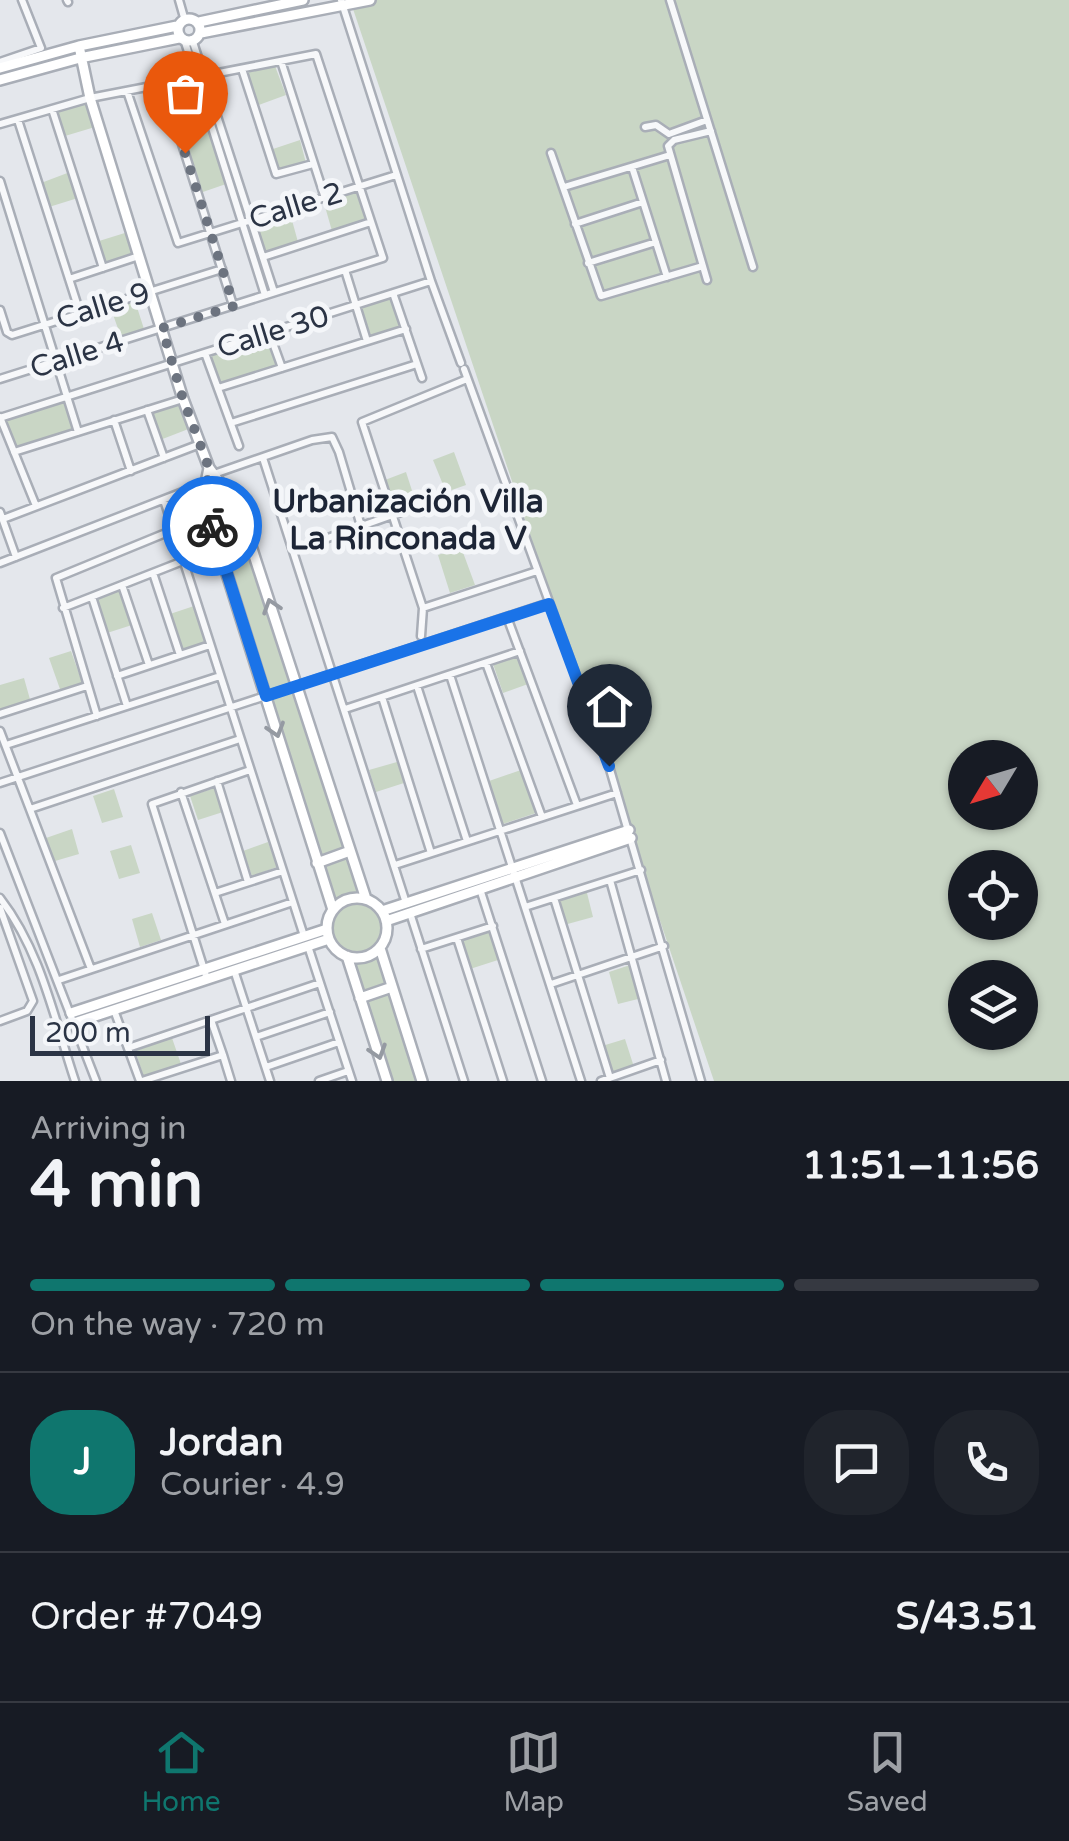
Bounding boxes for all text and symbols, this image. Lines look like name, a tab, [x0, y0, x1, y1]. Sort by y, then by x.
pin	[143, 51, 228, 154]
icon: bag	[158, 66, 213, 121]
street label: Calle 2	[245, 174, 347, 238]
street label: Calle 9	[52, 274, 154, 338]
street label: Calle 30	[213, 297, 333, 367]
street label: Calle 4	[26, 323, 128, 387]
courier	[162, 476, 262, 576]
district label: Urbanización Villa La Rinconada V	[272, 483, 544, 558]
icon: bike	[185, 499, 240, 554]
one-way arrow	[263, 599, 283, 616]
pin	[567, 664, 652, 767]
icon: home	[582, 679, 637, 734]
one-way arrow	[265, 721, 285, 738]
north arrow	[948, 740, 1038, 830]
map controls	[948, 740, 1038, 1050]
button: locate	[948, 850, 1038, 940]
button: layers	[948, 960, 1038, 1050]
scale bar	[30, 1011, 210, 1056]
text: 200 m	[45, 1016, 131, 1050]
one-way arrow	[366, 1043, 386, 1060]
text: Arriving in	[30, 1110, 187, 1148]
text: 11:51–11:56	[802, 1143, 1039, 1189]
text: 4 min	[30, 1146, 203, 1225]
text: On the way · 720 m	[30, 1306, 325, 1344]
button: chat	[804, 1410, 909, 1515]
button: phone	[934, 1410, 1039, 1515]
text: Jordan	[160, 1420, 283, 1466]
text: J	[74, 1439, 91, 1485]
text: Courier · 4.9	[160, 1466, 345, 1504]
text: Order #7049	[30, 1594, 263, 1640]
text: S/43.51	[896, 1594, 1039, 1640]
tab: Home	[141, 1725, 221, 1819]
tab: Map	[503, 1725, 564, 1819]
tab: Saved	[847, 1725, 928, 1819]

